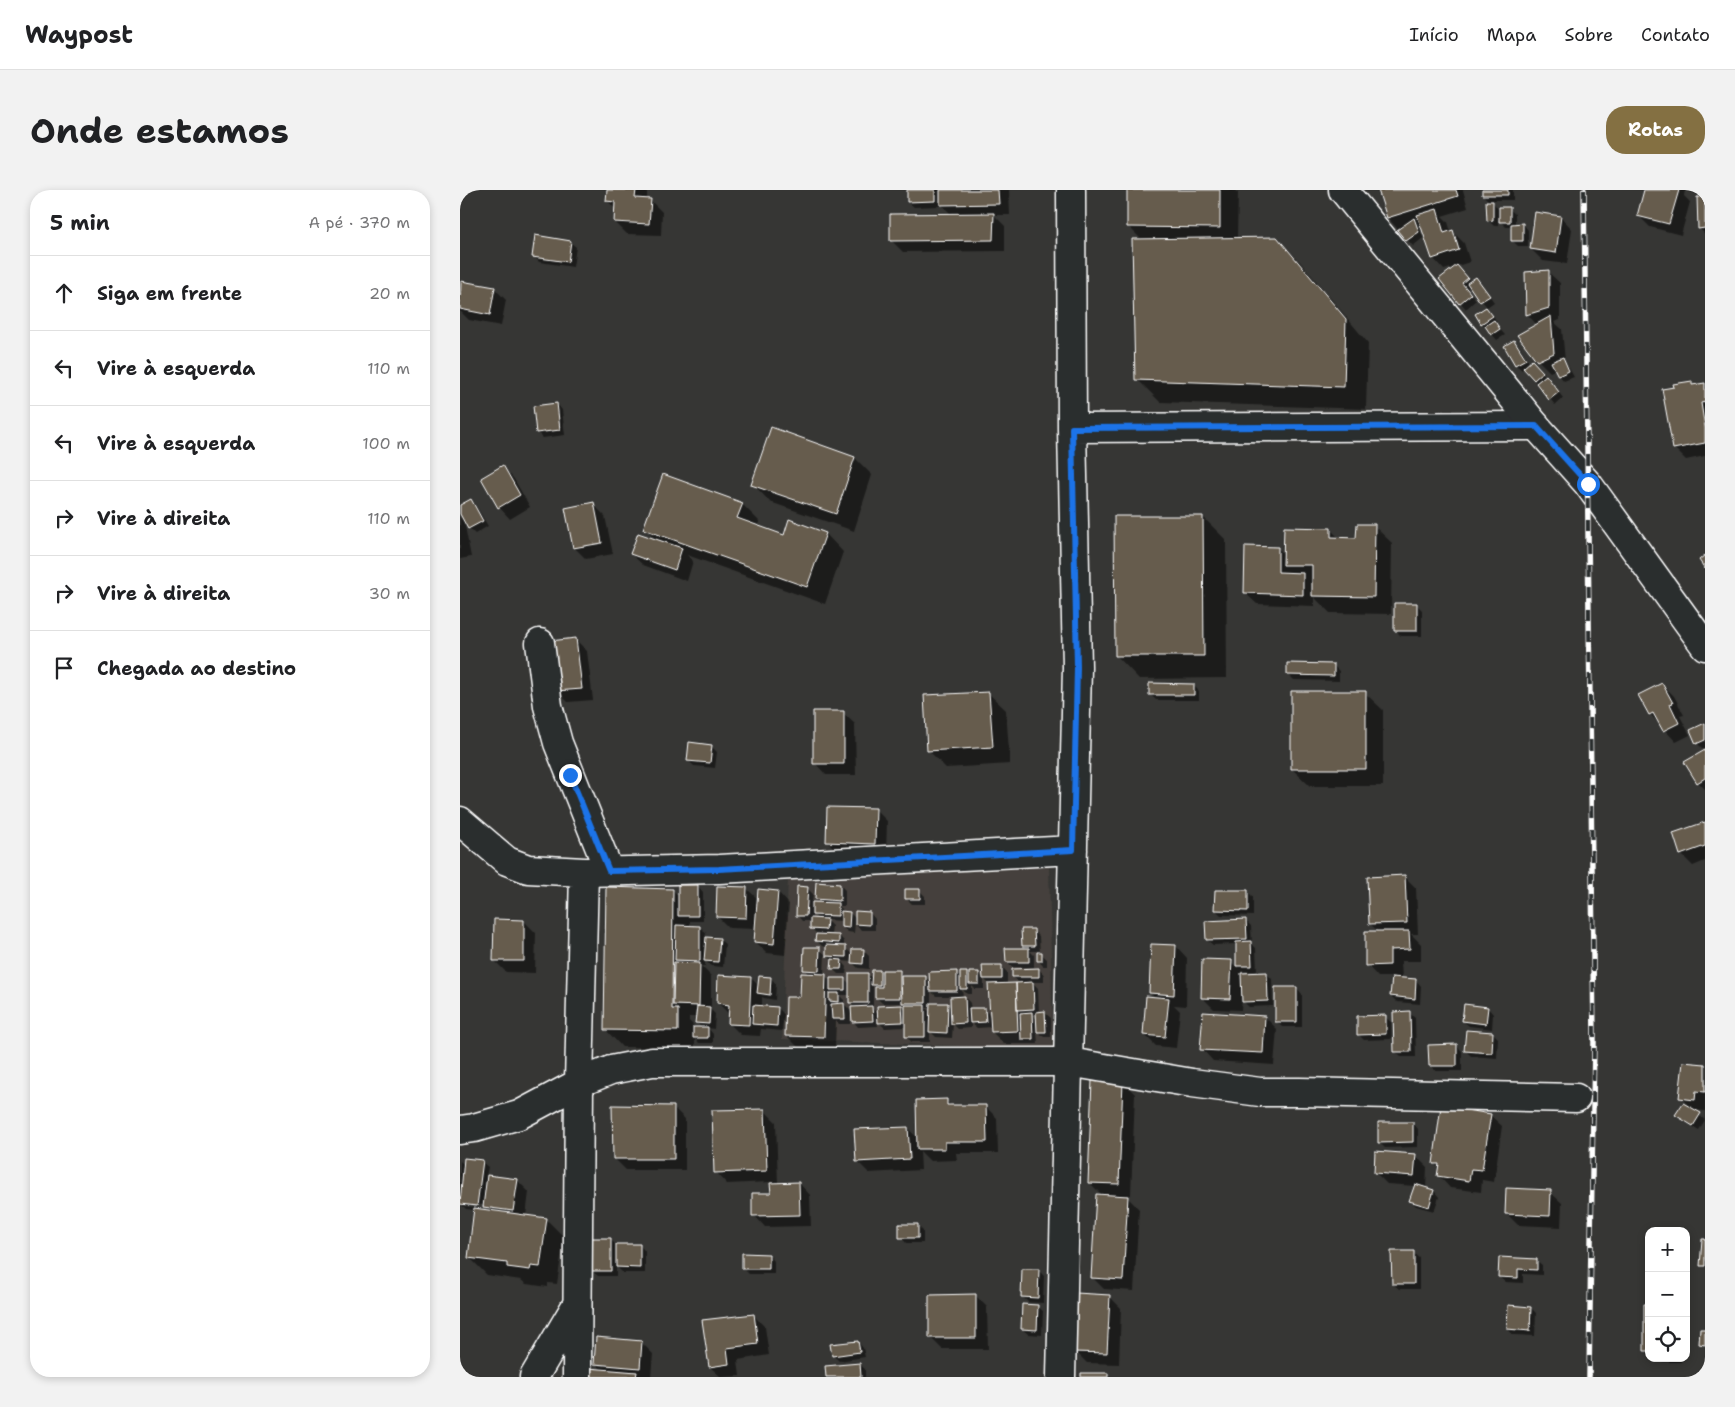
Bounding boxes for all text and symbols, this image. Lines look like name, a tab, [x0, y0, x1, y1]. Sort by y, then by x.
text: Waypost	[25, 19, 133, 51]
text: Início	[1409, 23, 1459, 47]
text: Mapa	[1487, 23, 1536, 47]
text: Sobre	[1564, 23, 1613, 47]
text: Contato	[1641, 23, 1710, 47]
button: Rotas	[1606, 106, 1705, 154]
text: Onde estamos	[30, 107, 289, 154]
text: 5 min	[50, 209, 110, 237]
text: A pé · 370 m	[308, 212, 410, 233]
icon: ahead	[50, 279, 78, 307]
text: Siga em frente	[97, 281, 242, 306]
text: 20 m	[369, 283, 410, 304]
icon: left	[50, 354, 78, 382]
text: Vire à esquerda	[97, 356, 255, 381]
text: 110 m	[367, 358, 410, 379]
icon: left	[50, 429, 78, 457]
text: Vire à esquerda	[97, 431, 255, 456]
text: 100 m	[362, 433, 410, 454]
route start	[1577, 473, 1600, 496]
icon: right	[50, 504, 78, 532]
text: Vire à direita	[97, 506, 230, 531]
text: 110 m	[367, 508, 410, 529]
icon: right	[50, 579, 78, 607]
text: Vire à direita	[97, 581, 230, 606]
text: 30 m	[369, 583, 410, 604]
icon: arrive	[50, 654, 78, 682]
text: Chegada ao destino	[97, 656, 296, 681]
route end	[559, 764, 582, 787]
map controls	[1645, 1227, 1690, 1362]
button: +	[1645, 1227, 1690, 1272]
button: −	[1645, 1272, 1690, 1317]
button: locate	[1645, 1317, 1690, 1362]

